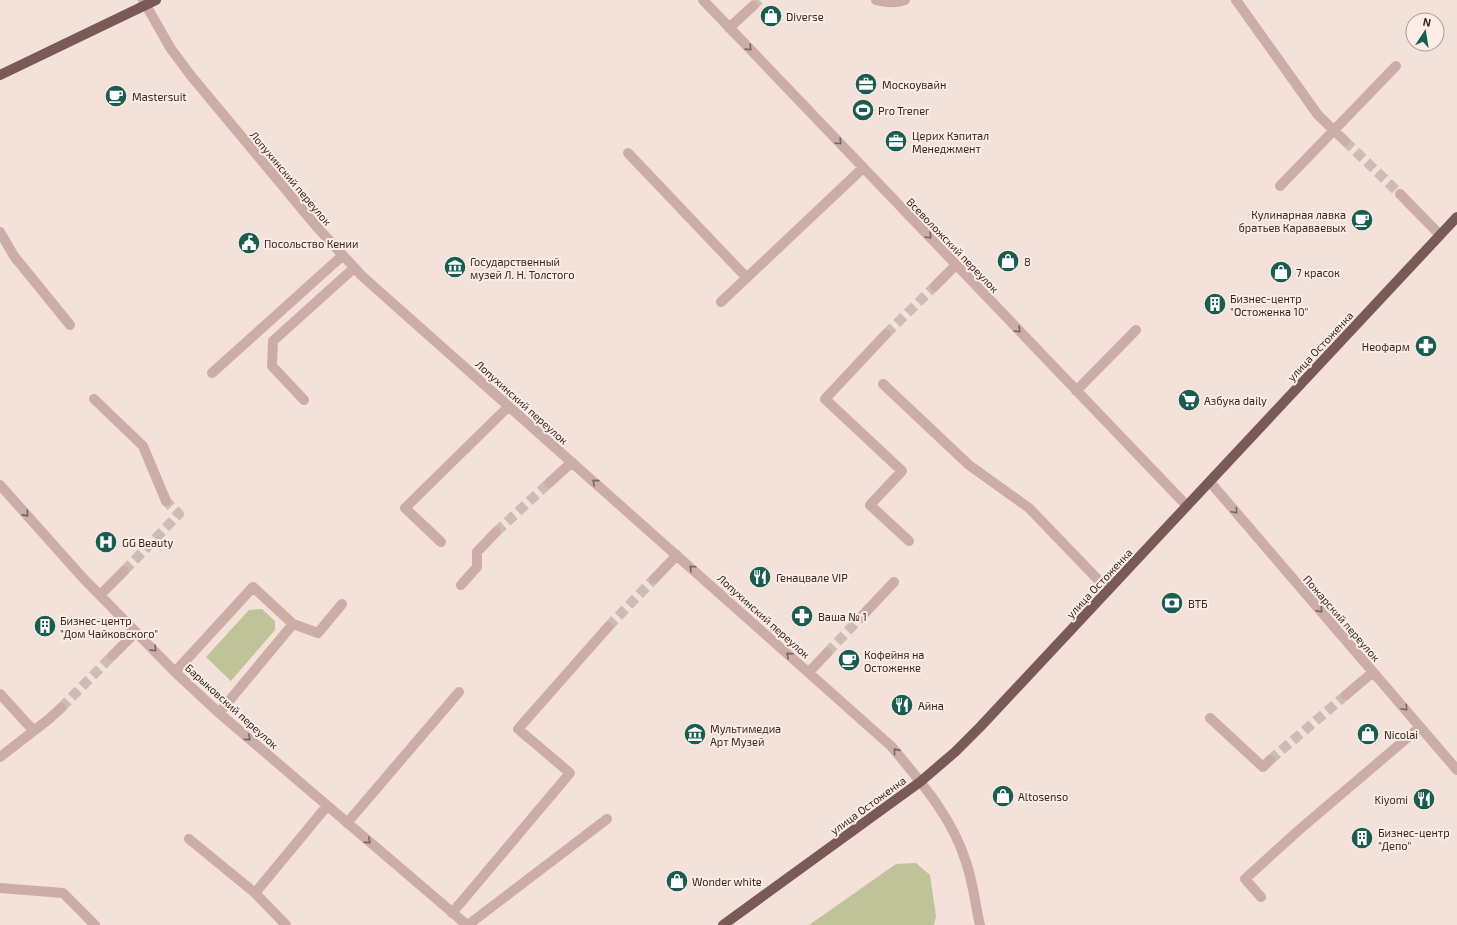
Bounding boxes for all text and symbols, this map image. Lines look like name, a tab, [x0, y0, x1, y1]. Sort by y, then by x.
shop icon: Diverse	[758, 3, 784, 29]
place label: Diverse	[786, 10, 824, 23]
north arrow	[1405, 12, 1445, 52]
text: N	[1422, 15, 1432, 29]
one-way arrow	[744, 44, 751, 51]
office icon: Москоувайн	[853, 71, 879, 97]
place label: Москоувайн	[882, 78, 946, 92]
cafe icon: Mastersuit	[103, 83, 129, 109]
place label: Mastersuit	[132, 90, 187, 103]
sports icon: Pro Trener	[850, 97, 876, 123]
place label: Pro Trener	[878, 104, 930, 117]
street label: Лопухинский переулок	[247, 128, 334, 229]
office icon: Церих Кэпитал Менеджмент	[883, 128, 909, 154]
place label: Церих Кэпитал Менеджмент	[912, 129, 989, 155]
one-way arrow	[834, 137, 842, 145]
street label: Всеволожский переулок	[904, 195, 1002, 296]
cafe icon: Кулинарная лавка братьев Караваевых	[1349, 207, 1375, 233]
place label: Кулинарная лавка братьев Караваевых	[1239, 208, 1346, 234]
public building icon: Посольство Кении	[236, 230, 262, 256]
one-way arrow	[924, 231, 932, 239]
place label: Посольство Кении	[264, 237, 358, 250]
shop icon: 8	[995, 248, 1021, 274]
museum icon: Государственный музей Л. Н. Толстого	[442, 254, 468, 280]
place label: Государственный музей Л. Н. Толстого	[470, 255, 575, 282]
place label: 8	[1024, 255, 1031, 268]
shop icon: 7 красок	[1268, 259, 1294, 285]
place label: 7 красок	[1296, 266, 1340, 279]
building icon: Бизнес-центр "Остоженка 10"	[1202, 291, 1228, 317]
place label: Бизнес-центр "Остоженка 10"	[1230, 292, 1309, 318]
street label: улица Остоженка	[1284, 309, 1356, 384]
one-way arrow	[1014, 325, 1021, 333]
pharmacy icon: Неофарм	[1413, 333, 1439, 359]
place label: Неофарм	[1362, 340, 1410, 353]
street label: Лопухинский переулок	[473, 357, 571, 448]
supermarket icon: Азбука daily	[1176, 387, 1202, 413]
place label: Азбука daily	[1204, 394, 1267, 408]
one-way arrow	[592, 480, 599, 487]
one-way arrow	[1230, 507, 1237, 514]
one-way arrow	[21, 509, 29, 517]
hospital icon: GG Beauty	[93, 529, 119, 555]
place label: GG Beauty	[122, 536, 173, 549]
street label: улица Остоженка	[1063, 546, 1135, 621]
restaurant icon: Генацвале VIP	[747, 564, 773, 590]
one-way arrow	[689, 566, 697, 573]
street label: Лопухинский переулок	[715, 571, 813, 662]
place label: Генацвале VIP	[776, 571, 848, 584]
street label: Пожарский переулок	[1300, 572, 1383, 664]
bank icon: ВТБ	[1159, 590, 1185, 616]
place label: ВТБ	[1188, 597, 1208, 610]
pharmacy icon: Ваша № 1	[789, 603, 815, 629]
one-way arrow	[1315, 605, 1322, 613]
place label: Ваша № 1	[818, 610, 867, 623]
building icon: Бизнес-центр "Дом Чайковского"	[32, 613, 58, 639]
place label: Бизнес-центр "Дом Чайковского"	[60, 614, 158, 640]
one-way arrow	[149, 644, 156, 652]
cafe icon: Кофейня на Остоженке	[836, 647, 862, 673]
place label: Кофейня на Остоженке	[864, 648, 924, 674]
one-way arrow	[787, 652, 794, 659]
street label: Барыковский переулок	[182, 661, 281, 752]
restaurant icon: Айна	[889, 692, 915, 718]
place label: Айна	[918, 699, 944, 712]
one-way arrow	[1400, 704, 1407, 711]
museum icon: Мультимедиа Арт Музей	[682, 721, 708, 747]
shop icon: Nicolai	[1355, 721, 1381, 747]
place label: Мультимедиа Арт Музей	[710, 722, 781, 749]
place label: Nicolai	[1384, 728, 1418, 741]
one-way arrow	[244, 734, 251, 741]
one-way arrow	[893, 749, 900, 756]
street label: улица Остоженка	[828, 773, 909, 838]
shop icon: Altosenso	[990, 783, 1016, 809]
restaurant icon: Kiyomi	[1411, 786, 1437, 812]
place label: Altosenso	[1018, 790, 1068, 803]
place label: Kiyomi	[1374, 793, 1408, 806]
building icon: Бизнес-центр "Депо"	[1349, 825, 1375, 851]
place label: Бизнес-центр "Депо"	[1378, 826, 1450, 852]
one-way arrow	[364, 837, 371, 844]
shop icon: Wonder white	[664, 868, 690, 894]
place label: Wonder white	[692, 875, 762, 888]

